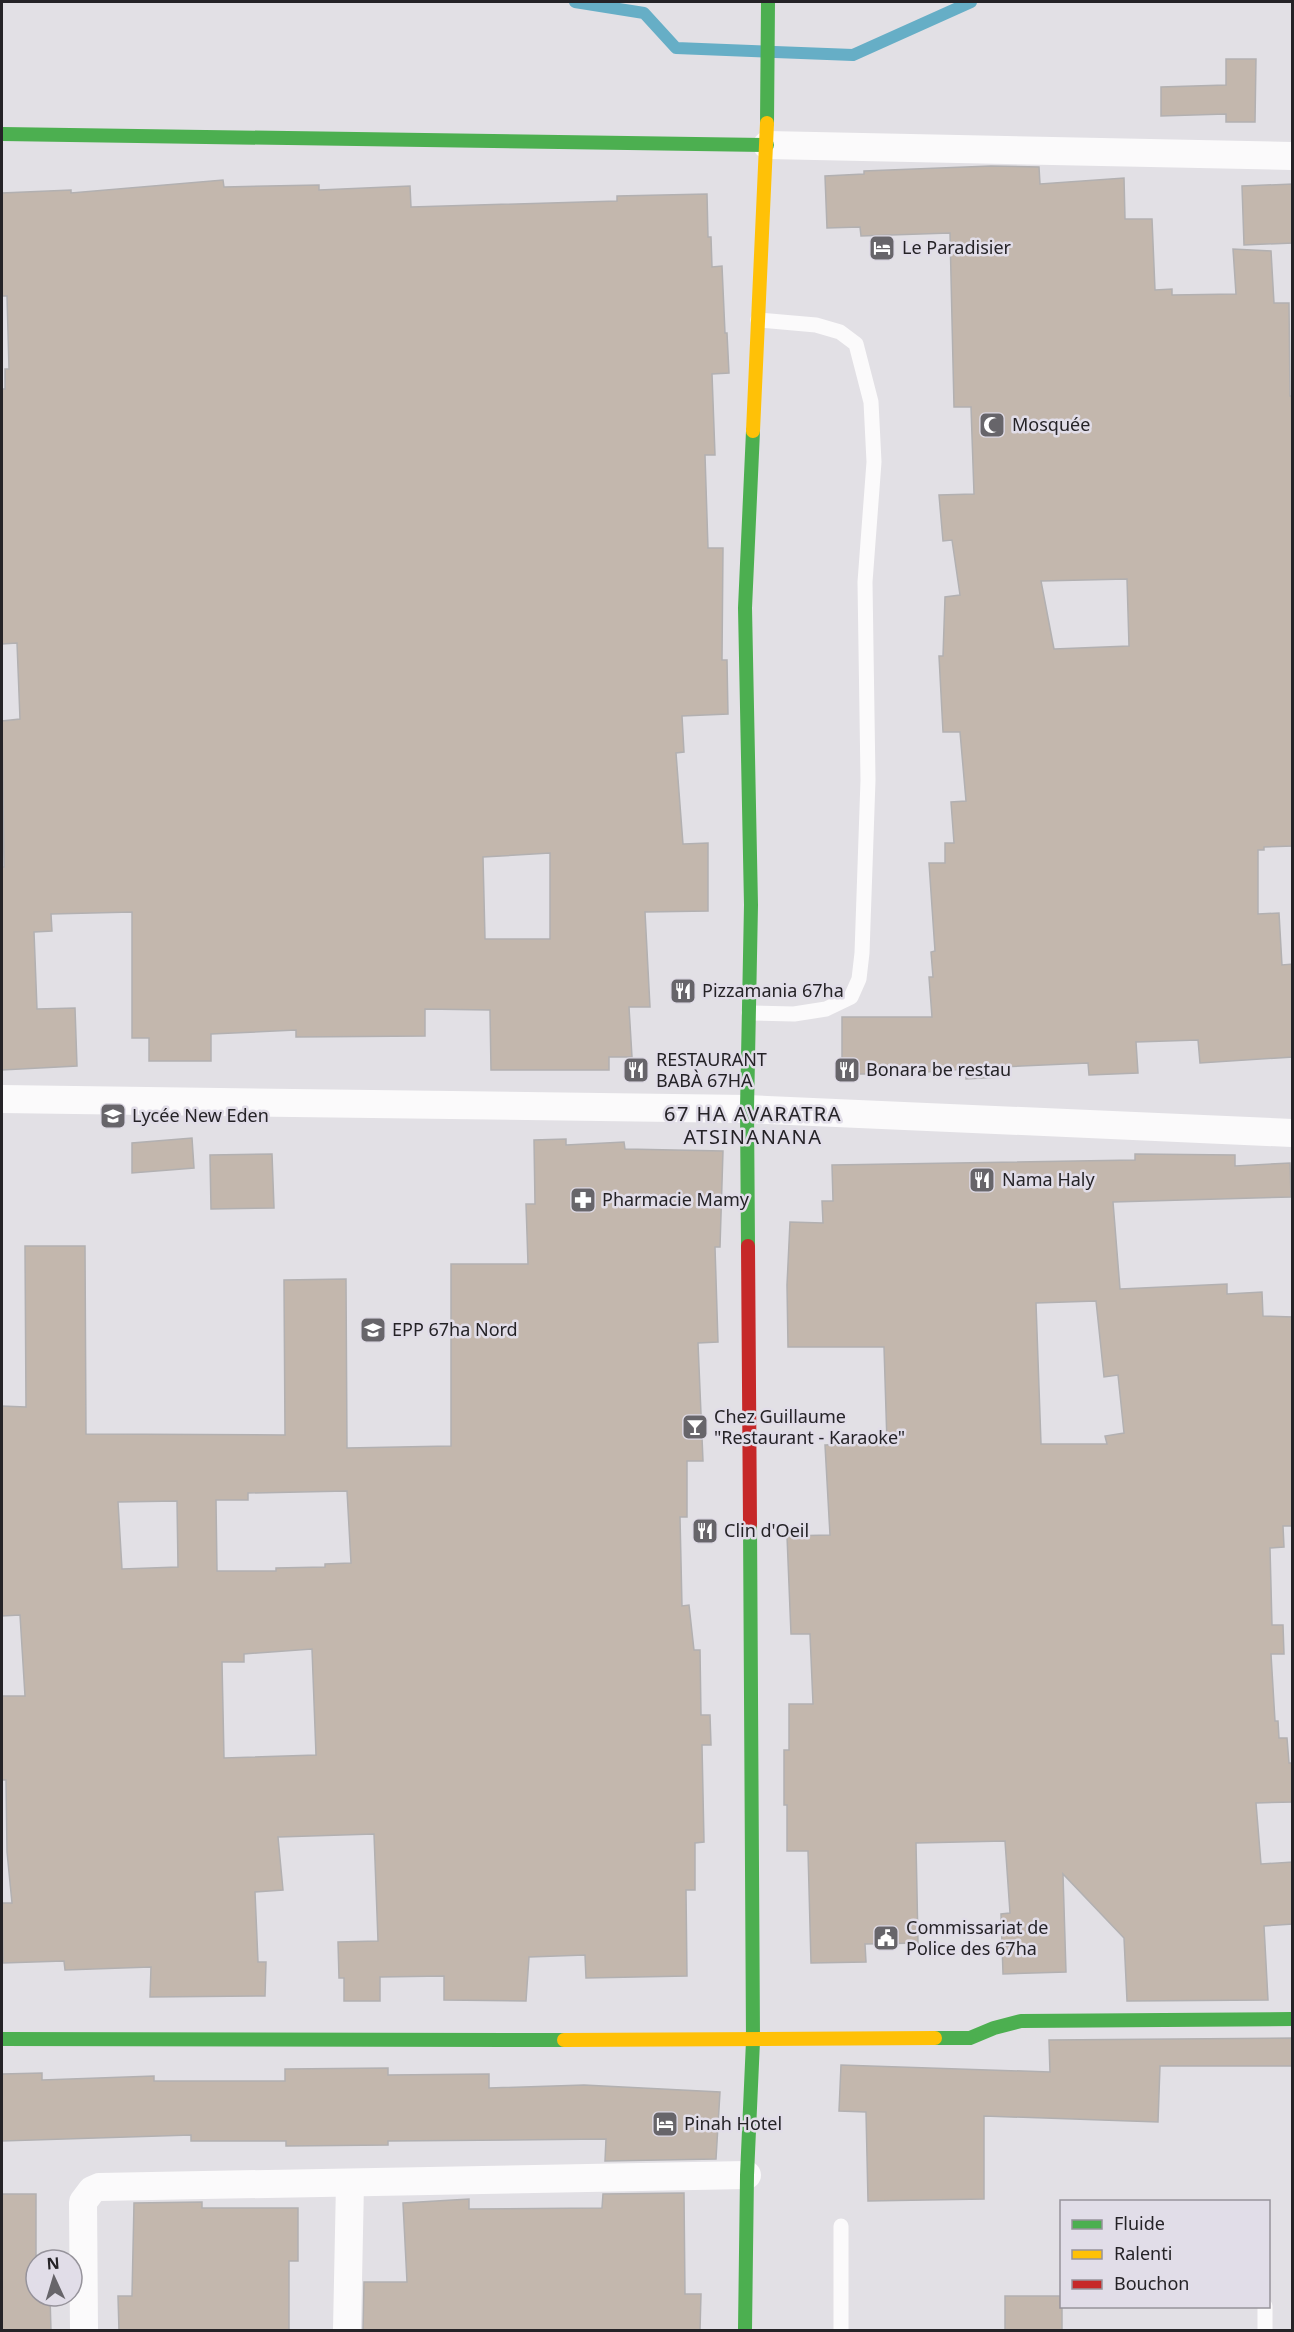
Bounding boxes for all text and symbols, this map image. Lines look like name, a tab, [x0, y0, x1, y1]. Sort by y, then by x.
hotel icon: Le Paradisier	[867, 233, 897, 263]
place label: Le Paradisier	[902, 235, 1012, 259]
mosque icon: Mosquée	[977, 410, 1007, 440]
place label: Mosquée	[1012, 412, 1090, 436]
restaurant icon: Pizzamania 67ha	[668, 976, 698, 1006]
place label: Pizzamania 67ha	[702, 978, 844, 1002]
place label: RESTAURANT BABÀ 67HA	[656, 1047, 767, 1092]
restaurant icon: RESTAURANT BABÀ 67HA	[621, 1055, 651, 1085]
restaurant icon: Bonara be restau	[832, 1055, 862, 1085]
place label: Bonara be restau	[866, 1057, 1011, 1081]
district label: 67 HA AVARATRA ATSINANANA	[664, 1100, 842, 1150]
school or university icon: Lycée New Eden	[98, 1101, 128, 1131]
place label: Lycée New Eden	[132, 1103, 269, 1127]
restaurant icon: Nama Haly	[967, 1165, 997, 1195]
place label: Nama Haly	[1002, 1167, 1095, 1191]
pharmacy icon: Pharmacie Mamy	[568, 1185, 598, 1215]
place label: Pharmacie Mamy	[602, 1187, 750, 1211]
school or university icon: EPP 67ha Nord	[358, 1315, 388, 1345]
place label: EPP 67ha Nord	[392, 1317, 518, 1341]
place label: Chez Guillaume "Restaurant - Karaoke"	[714, 1404, 905, 1449]
bar icon: Chez Guillaume "Restaurant - Karaoke"	[680, 1412, 710, 1442]
restaurant icon: Clin d'Oeil	[690, 1516, 720, 1546]
place label: Clin d'Oeil	[724, 1518, 809, 1542]
place label: Commissariat de Police des 67ha	[906, 1915, 1049, 1960]
public building icon: Commissariat de Police des 67ha	[871, 1923, 901, 1953]
hotel icon: Pinah Hotel	[650, 2109, 680, 2139]
place label: Pinah Hotel	[684, 2111, 782, 2135]
legend	[1060, 2200, 1270, 2308]
text: Fluide	[1114, 2211, 1165, 2235]
text: Ralenti	[1114, 2241, 1172, 2265]
north arrow	[24, 2248, 84, 2308]
text: N	[46, 2252, 60, 2274]
text: Bouchon	[1114, 2271, 1190, 2295]

